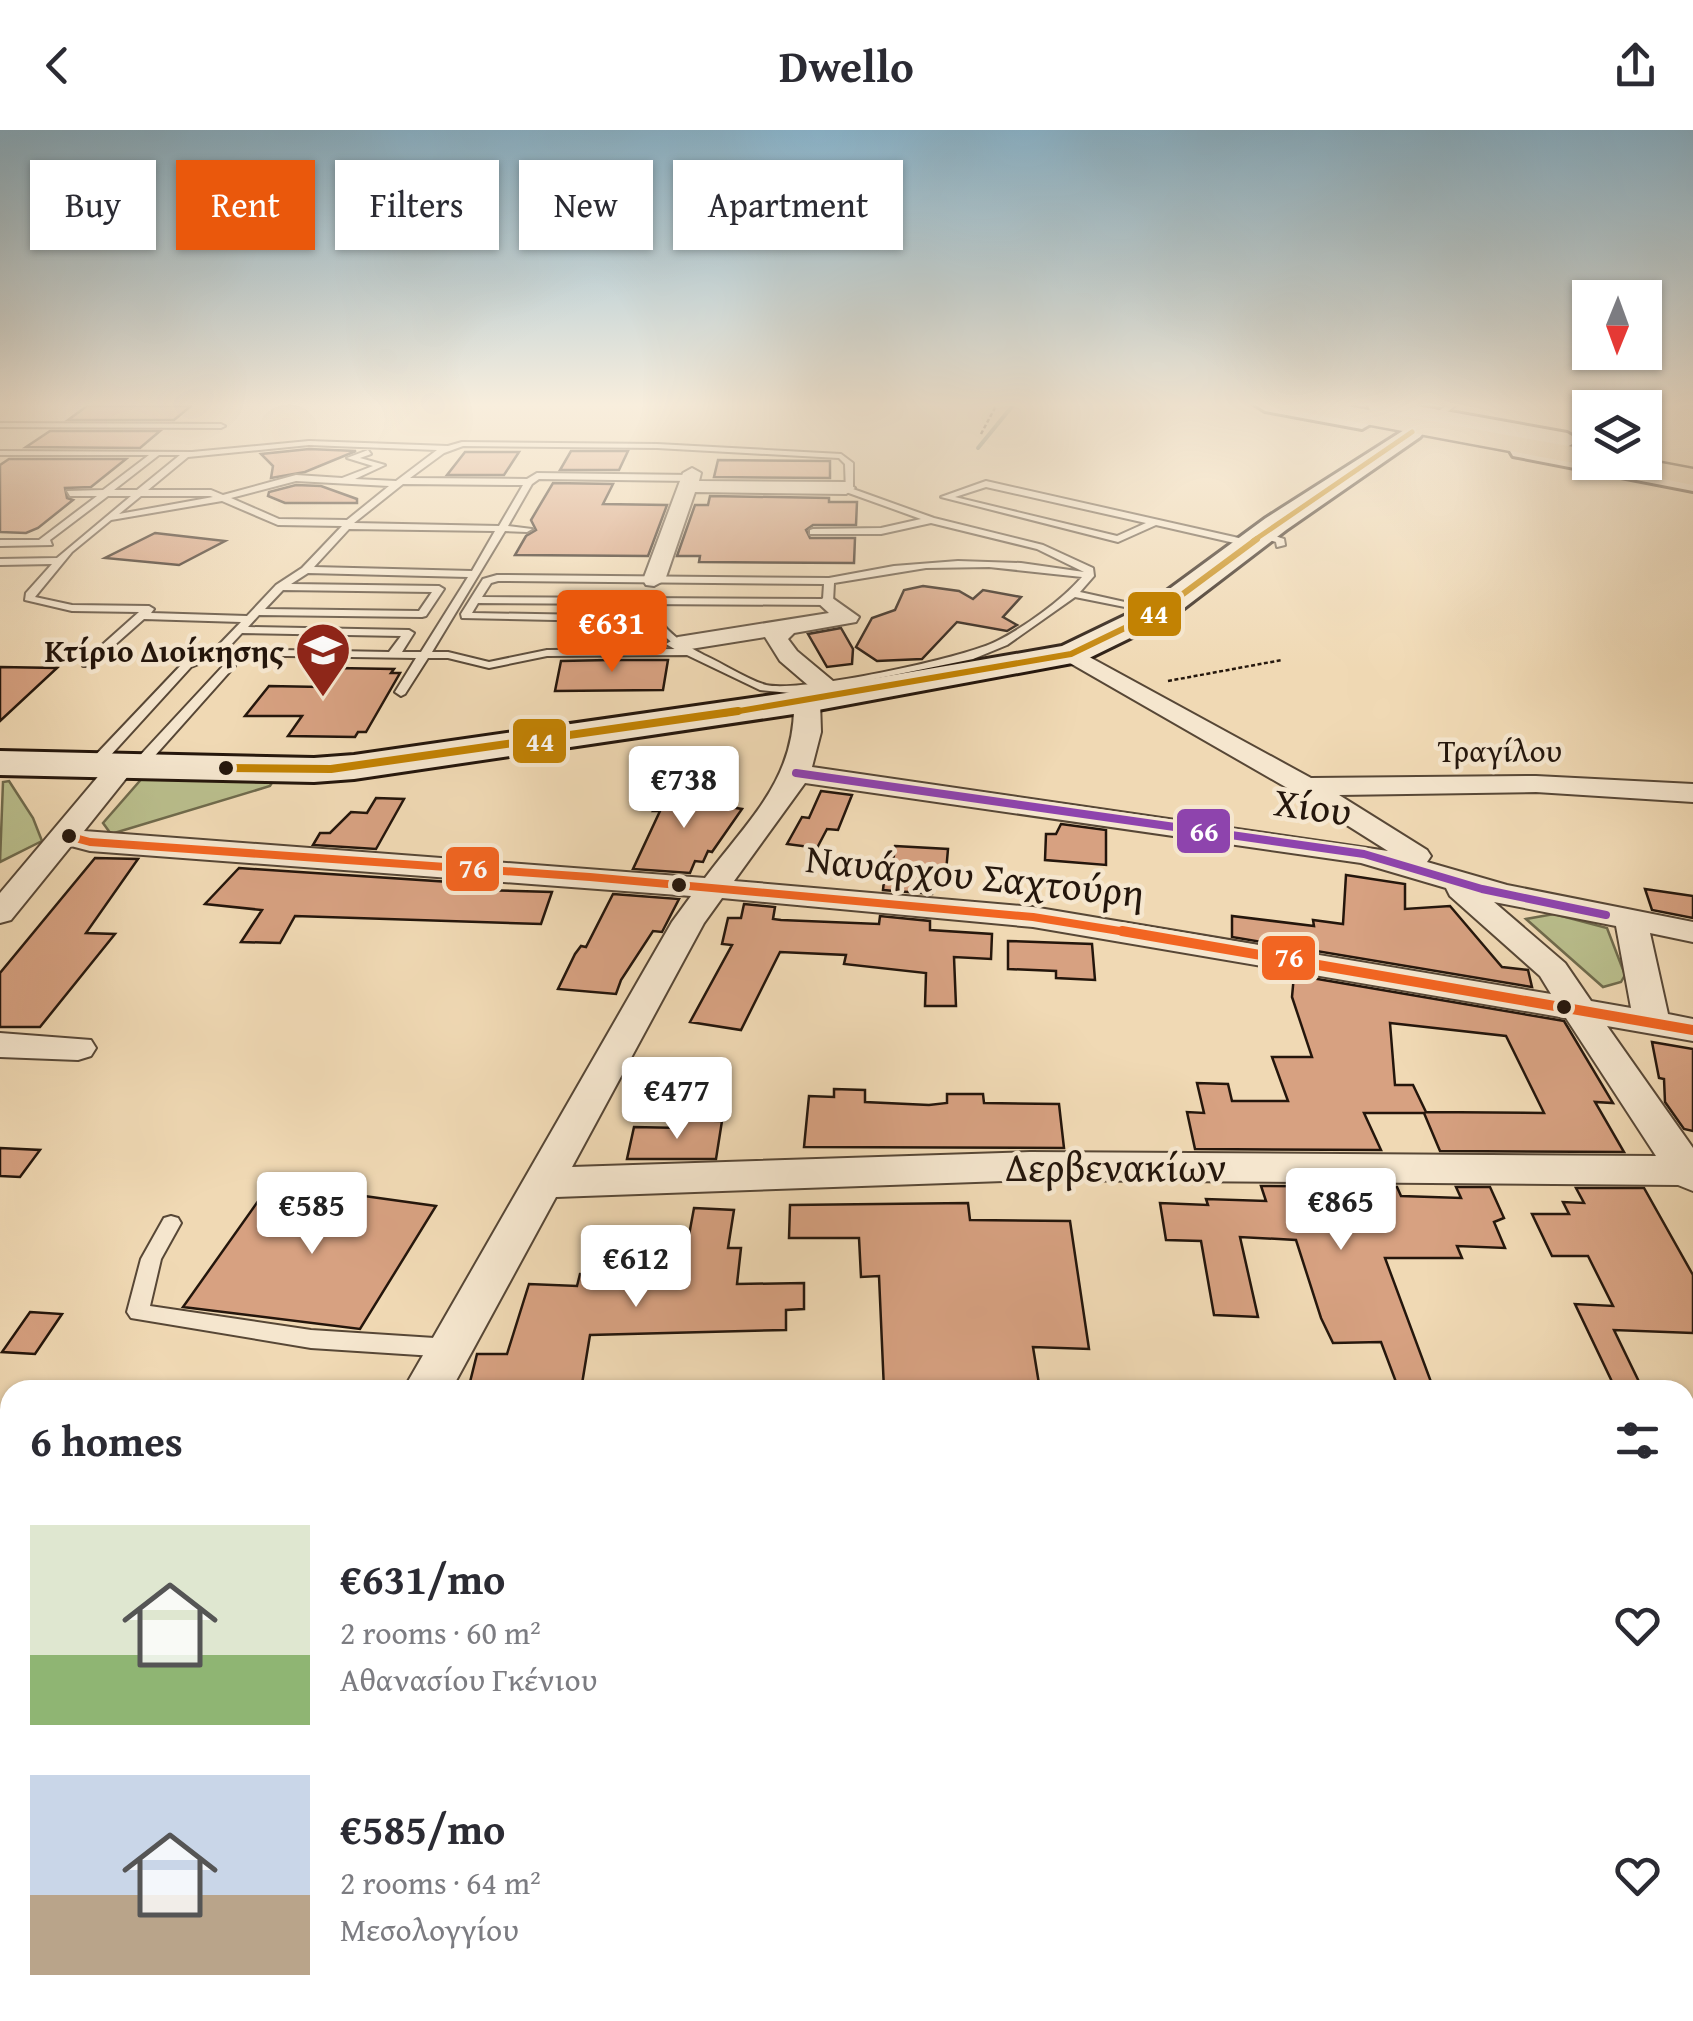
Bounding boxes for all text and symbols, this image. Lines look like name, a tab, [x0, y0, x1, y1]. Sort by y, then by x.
text: Dwello	[779, 33, 914, 98]
icon: back	[30, 38, 85, 93]
icon: share	[1608, 38, 1663, 93]
chip: Buy	[30, 160, 156, 250]
chip: Rent	[176, 160, 315, 250]
chip: Filters	[335, 160, 499, 250]
chip: New	[519, 160, 653, 250]
chip: Apartment	[673, 160, 903, 250]
north arrow	[1572, 280, 1662, 370]
map controls	[1572, 280, 1662, 480]
button: layers	[1572, 390, 1662, 480]
pin: €631	[553, 590, 671, 675]
line badge: 44	[1126, 590, 1183, 638]
text: 44	[1139, 592, 1169, 633]
text: €631	[579, 599, 645, 646]
school or university icon: Κτίριο Διοίκησης	[293, 620, 353, 699]
place label: Κτίριο Διοίκησης	[45, 627, 284, 674]
line badge: 44	[511, 717, 568, 765]
text: 44	[525, 720, 555, 761]
street label: Τραγίλου	[1438, 727, 1562, 774]
pin: €738	[625, 746, 743, 831]
text: €738	[651, 755, 717, 802]
unlabelled marker	[216, 758, 236, 778]
street label: Χίου	[1271, 771, 1355, 841]
line badge: 66	[1175, 807, 1232, 855]
text: 66	[1189, 810, 1219, 851]
unlabelled marker	[59, 826, 79, 846]
street label: Ναυάρχου Σαχτούρη	[803, 828, 1147, 922]
line badge: 76	[444, 845, 501, 893]
text: 76	[458, 847, 488, 888]
unlabelled marker	[669, 875, 689, 895]
line badge: 76	[1260, 934, 1317, 982]
text: 76	[1274, 936, 1304, 977]
unlabelled marker	[1554, 997, 1574, 1017]
pin: €477	[618, 1057, 736, 1142]
text: €477	[644, 1066, 710, 1113]
street label: Δερβενακίων	[1005, 1137, 1227, 1196]
pin: €865	[1282, 1168, 1400, 1253]
pin: €585	[253, 1172, 371, 1257]
text: €865	[1308, 1177, 1374, 1224]
text: €585	[279, 1181, 345, 1228]
pin: €612	[577, 1225, 695, 1310]
text: €612	[603, 1234, 669, 1281]
text: 6 homes	[30, 1410, 183, 1471]
icon: filters	[1610, 1413, 1665, 1468]
text: €631/mo	[340, 1548, 505, 1609]
icon: home	[110, 1565, 230, 1685]
icon: heart	[1610, 1598, 1665, 1653]
text: 2 rooms · 60 m²	[340, 1609, 541, 1656]
text: Αθανασίου Γκένιου	[340, 1656, 597, 1703]
text: €585/mo	[340, 1798, 505, 1859]
icon: home	[110, 1815, 230, 1935]
icon: heart	[1610, 1848, 1665, 1903]
text: 2 rooms · 64 m²	[340, 1859, 541, 1906]
text: Μεσολογγίου	[340, 1906, 519, 1953]

